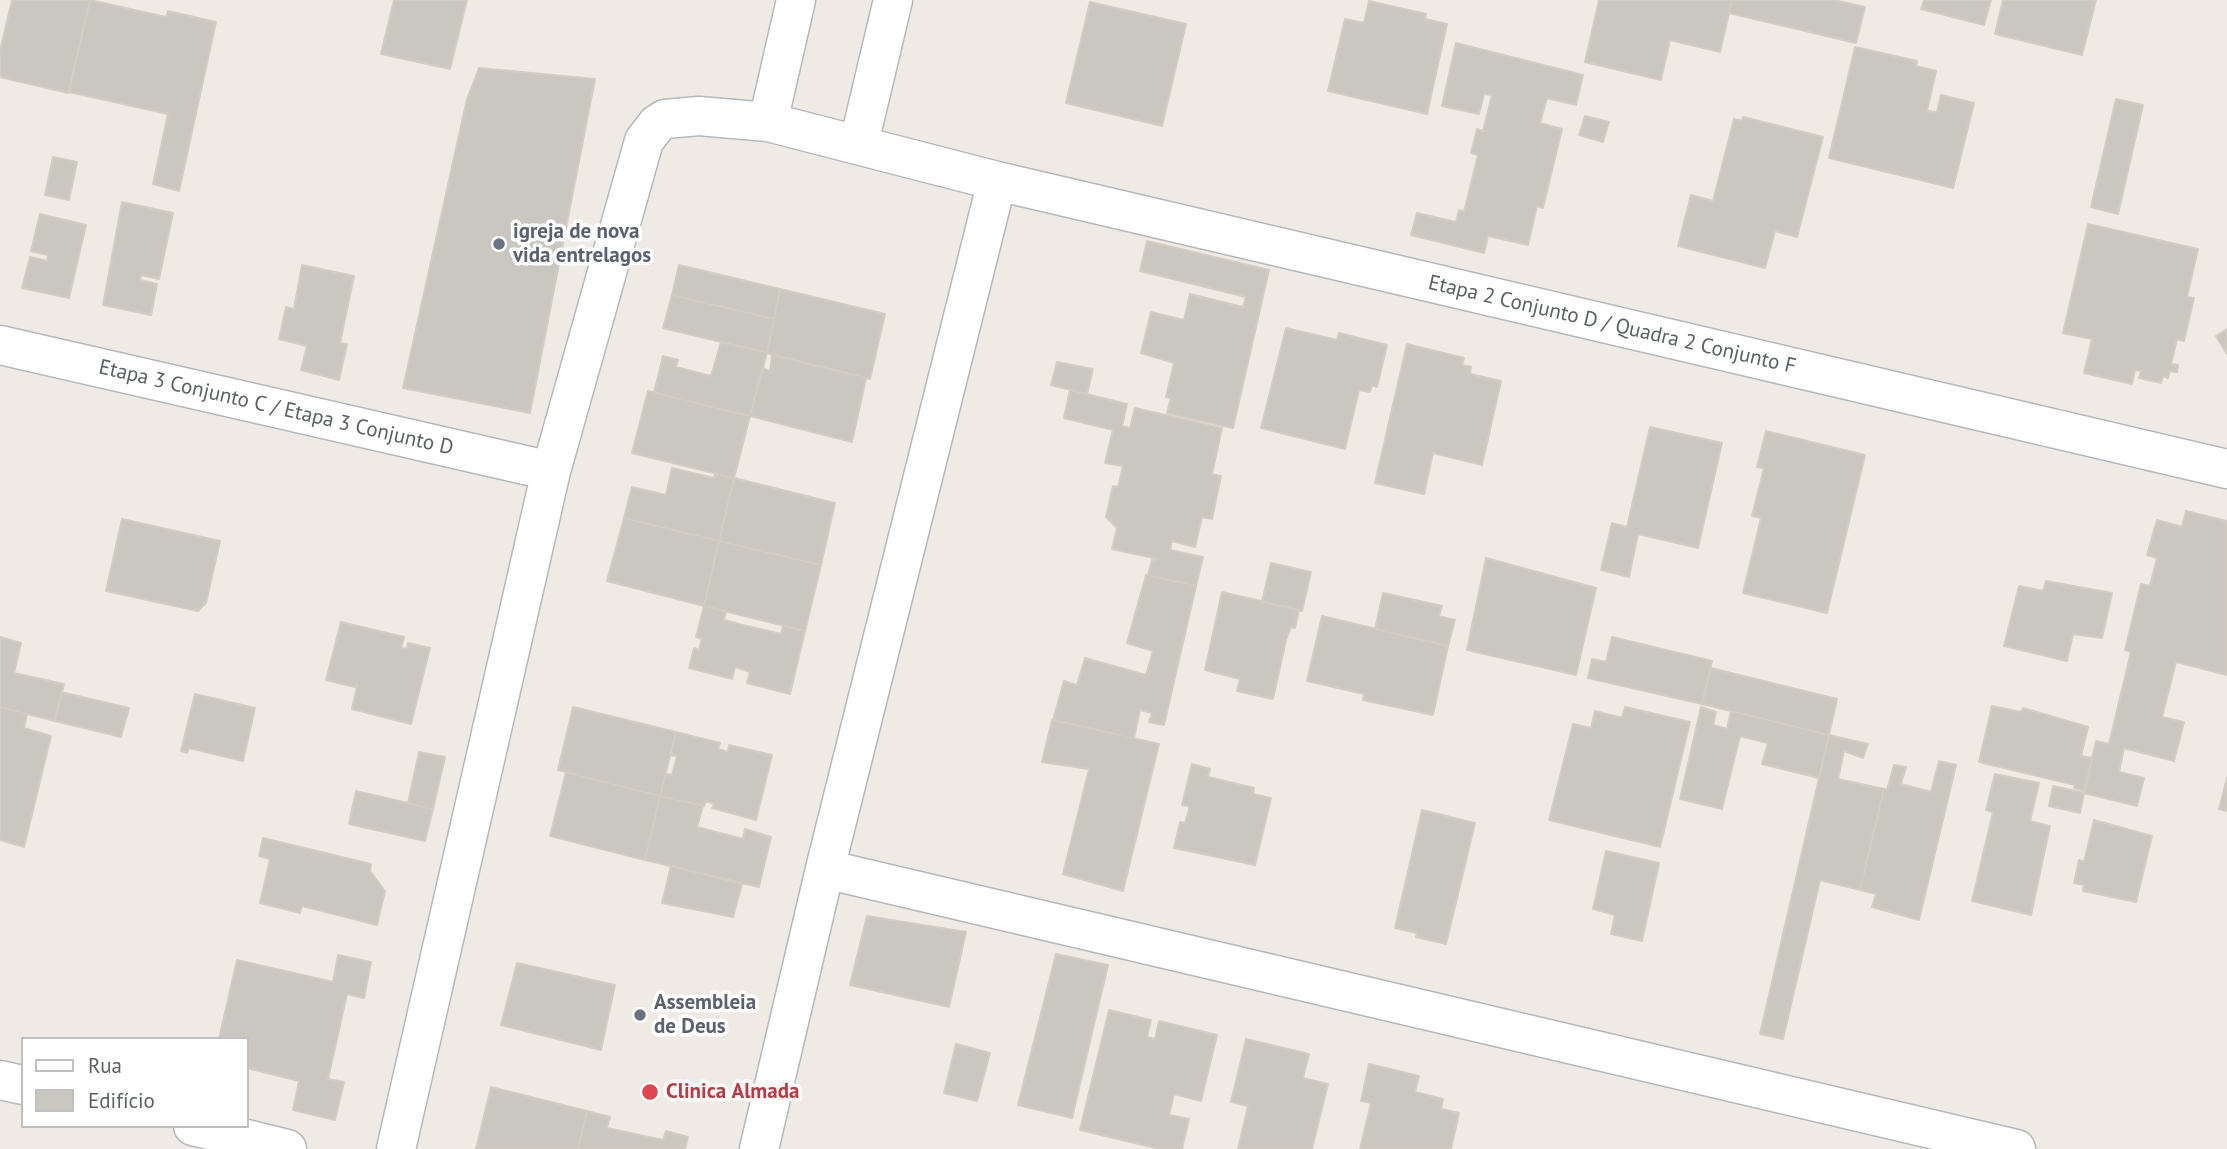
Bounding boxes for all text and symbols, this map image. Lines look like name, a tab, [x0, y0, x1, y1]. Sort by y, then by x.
place label: igreja de nova vida entrelagos	[513, 219, 651, 269]
marker: igreja de nova vida entrelagos	[491, 236, 507, 252]
street label: Etapa 2 Conjunto D / Quadra 2 Conjunto F	[1426, 270, 1798, 380]
street label: Etapa 3 Conjunto C / Etapa 3 Conjunto D	[96, 355, 456, 461]
place label: Assembleia de Deus	[654, 990, 756, 1040]
marker: Assembleia de Deus	[632, 1007, 648, 1023]
legend	[21, 1037, 248, 1128]
text: Rua	[88, 1052, 122, 1079]
place label: Clinica Almada	[666, 1079, 799, 1105]
marker: Clinica Almada	[640, 1082, 660, 1102]
text: Edifício	[88, 1087, 155, 1114]

